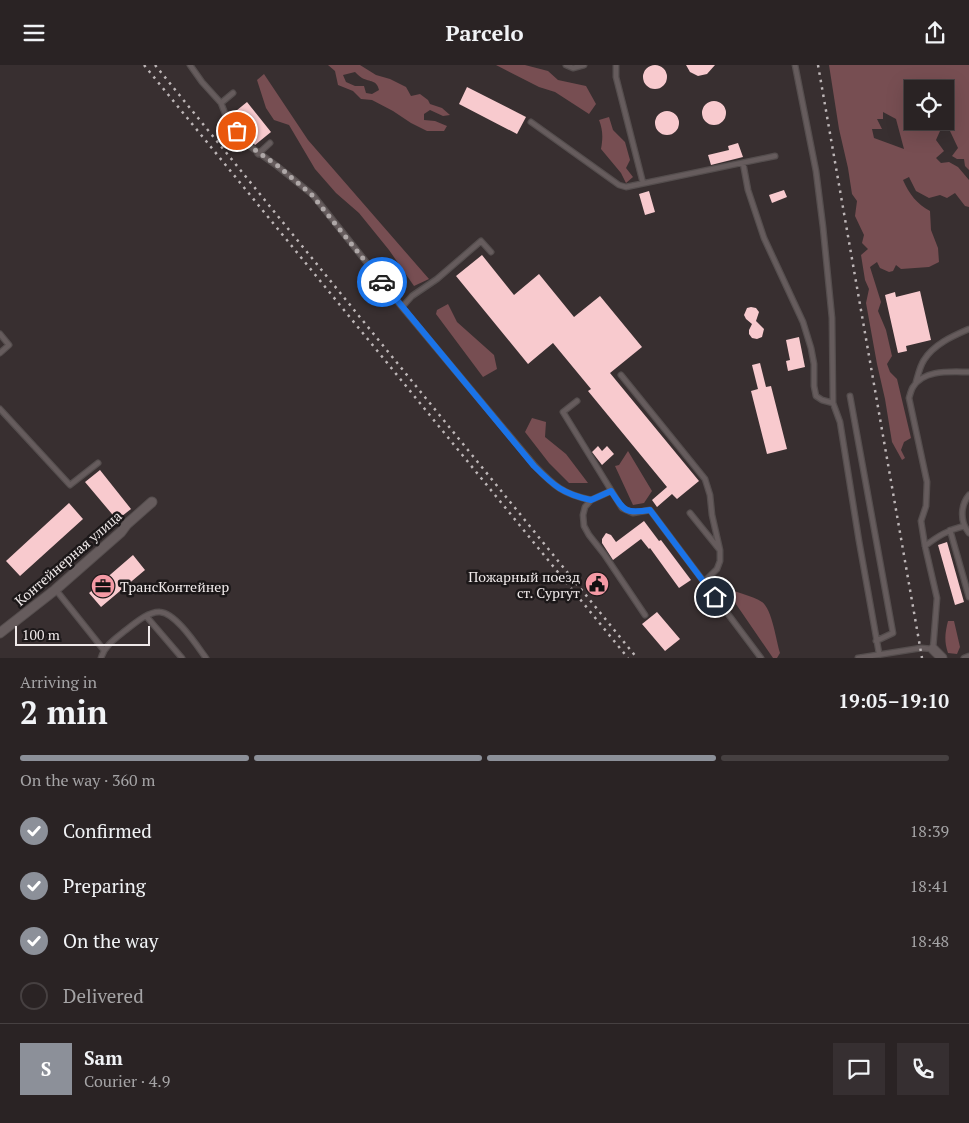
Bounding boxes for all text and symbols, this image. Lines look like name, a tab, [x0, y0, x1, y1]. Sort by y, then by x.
text: Parcelo	[445, 18, 524, 47]
icon: menu	[20, 19, 48, 47]
icon: share	[921, 19, 949, 47]
map controls	[904, 80, 954, 130]
button: locate	[904, 80, 954, 130]
pin	[216, 110, 258, 152]
icon: bag	[223, 117, 251, 145]
courier	[357, 257, 407, 307]
icon: car	[368, 268, 396, 296]
street label: Контейнерная улица	[10, 506, 126, 610]
place label: Пожарный поезд ст. Сургут	[468, 567, 580, 602]
public building icon: Пожарный поезд ст. Сургут	[584, 571, 610, 597]
office icon: ТрансКонтейнер	[90, 573, 116, 599]
pin	[694, 576, 736, 618]
place label: ТрансКонтейнер	[120, 577, 229, 596]
icon: home	[701, 583, 729, 611]
scale bar	[15, 623, 150, 646]
text: 100 m	[22, 625, 60, 644]
text: Arriving in	[20, 671, 97, 693]
text: 19:05–19:10	[838, 688, 949, 713]
text: 2 min	[20, 691, 108, 733]
text: On the way · 360 m	[20, 769, 155, 791]
icon: check	[20, 817, 48, 845]
text: Confirmed	[63, 818, 152, 843]
text: 18:39	[910, 820, 949, 842]
icon: check	[20, 872, 48, 900]
text: Preparing	[63, 873, 146, 898]
text: 18:41	[910, 875, 949, 897]
icon: check	[20, 927, 48, 955]
text: On the way	[63, 928, 158, 953]
text: 18:48	[910, 930, 949, 952]
text: Delivered	[63, 983, 144, 1008]
button: chat	[833, 1043, 885, 1095]
button: phone	[897, 1043, 949, 1095]
text: Sam	[84, 1045, 123, 1070]
text: S	[41, 1056, 51, 1081]
text: Courier · 4.9	[84, 1070, 170, 1092]

